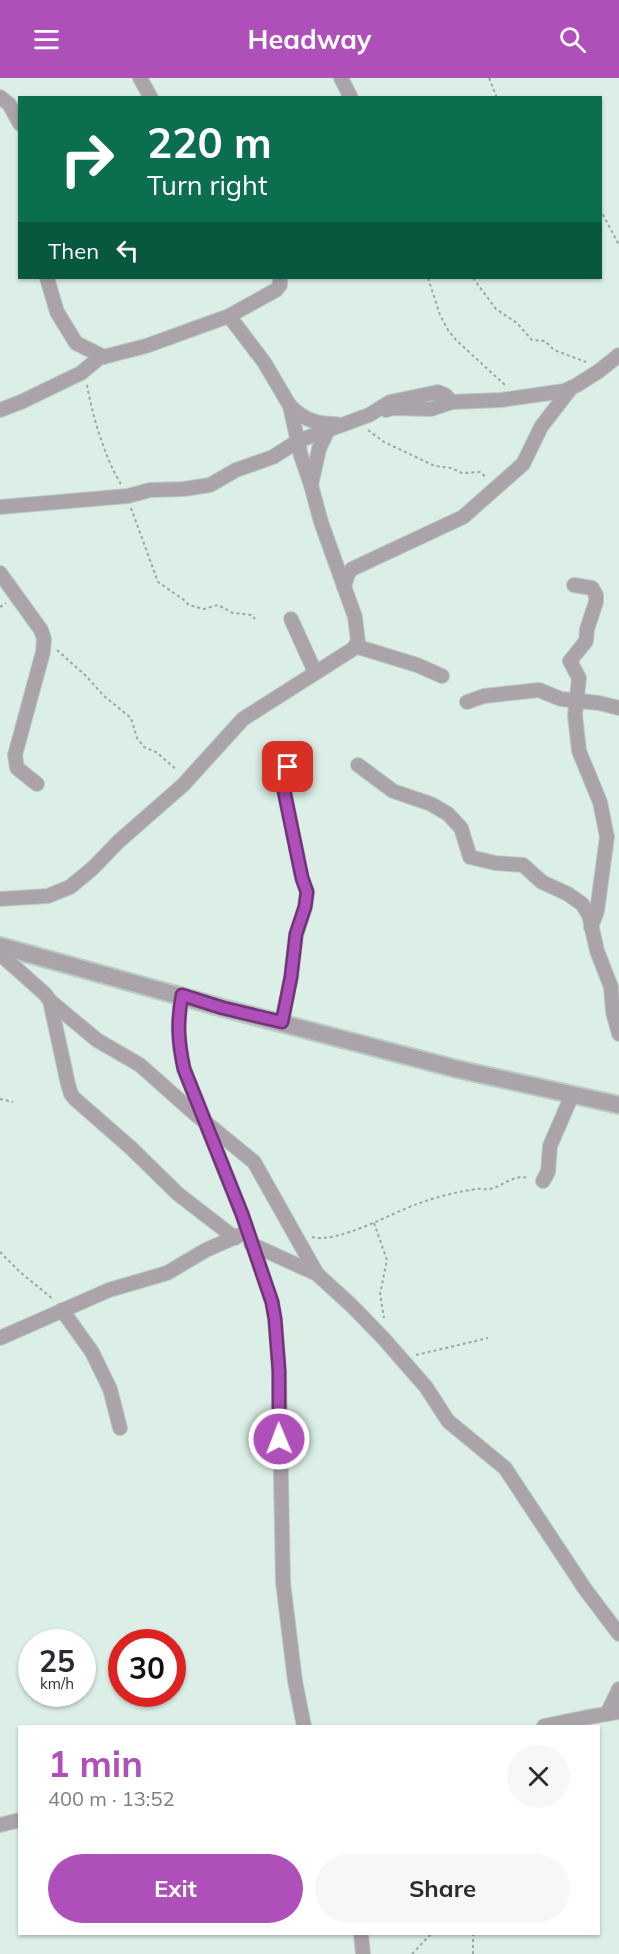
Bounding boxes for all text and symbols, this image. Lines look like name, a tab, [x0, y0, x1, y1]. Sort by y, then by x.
text: Headway	[247, 22, 372, 56]
icon: menu	[30, 23, 63, 56]
icon: search	[556, 23, 589, 56]
text: 220 m	[147, 116, 272, 169]
icon: right	[48, 120, 126, 198]
text: Turn right	[147, 168, 267, 202]
icon: left	[111, 234, 144, 267]
text: Then	[48, 237, 99, 265]
pin	[262, 741, 313, 792]
icon: arrive	[271, 750, 304, 783]
position arrow	[247, 1407, 311, 1471]
speed limit sign: 30	[108, 1629, 186, 1707]
text: 25	[39, 1642, 75, 1680]
text: km/h	[40, 1674, 74, 1693]
text: 1 min	[48, 1741, 143, 1786]
button: close	[507, 1745, 570, 1808]
text: 400 m · 13:52	[48, 1786, 174, 1811]
button: Exit	[48, 1854, 303, 1923]
button: Share	[315, 1854, 570, 1923]

